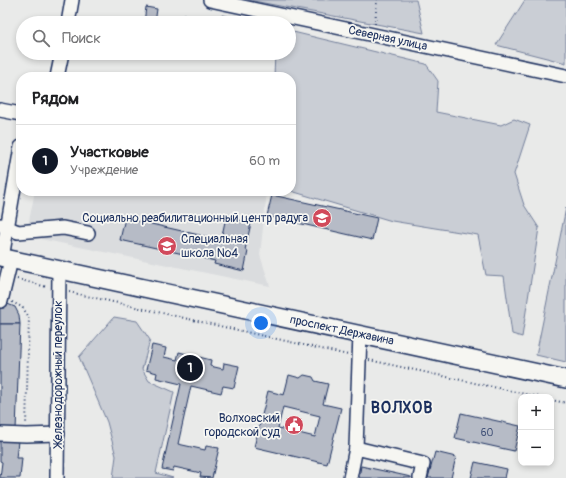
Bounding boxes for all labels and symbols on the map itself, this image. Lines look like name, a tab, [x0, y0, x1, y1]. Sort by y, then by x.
street label: Северная улица	[347, 23, 429, 54]
school or university icon: Социально реабилитационный центр радуга	[311, 207, 333, 229]
place label: Социально реабилитационный центр радуга	[82, 211, 308, 226]
place label: Специальная школа №4	[181, 232, 248, 261]
school or university icon: Специальная школа №4	[156, 235, 178, 257]
street label: Железнодорожный переулок	[51, 301, 66, 449]
street label: проспект Державина	[288, 312, 396, 349]
your location	[251, 313, 271, 333]
pin: 1	[177, 353, 203, 383]
district label: ВОЛХОВ	[371, 398, 433, 418]
place label: Волховский городской суд	[205, 411, 281, 440]
public building icon: Волховский городской суд	[283, 414, 305, 436]
house number: 60	[481, 427, 493, 439]

